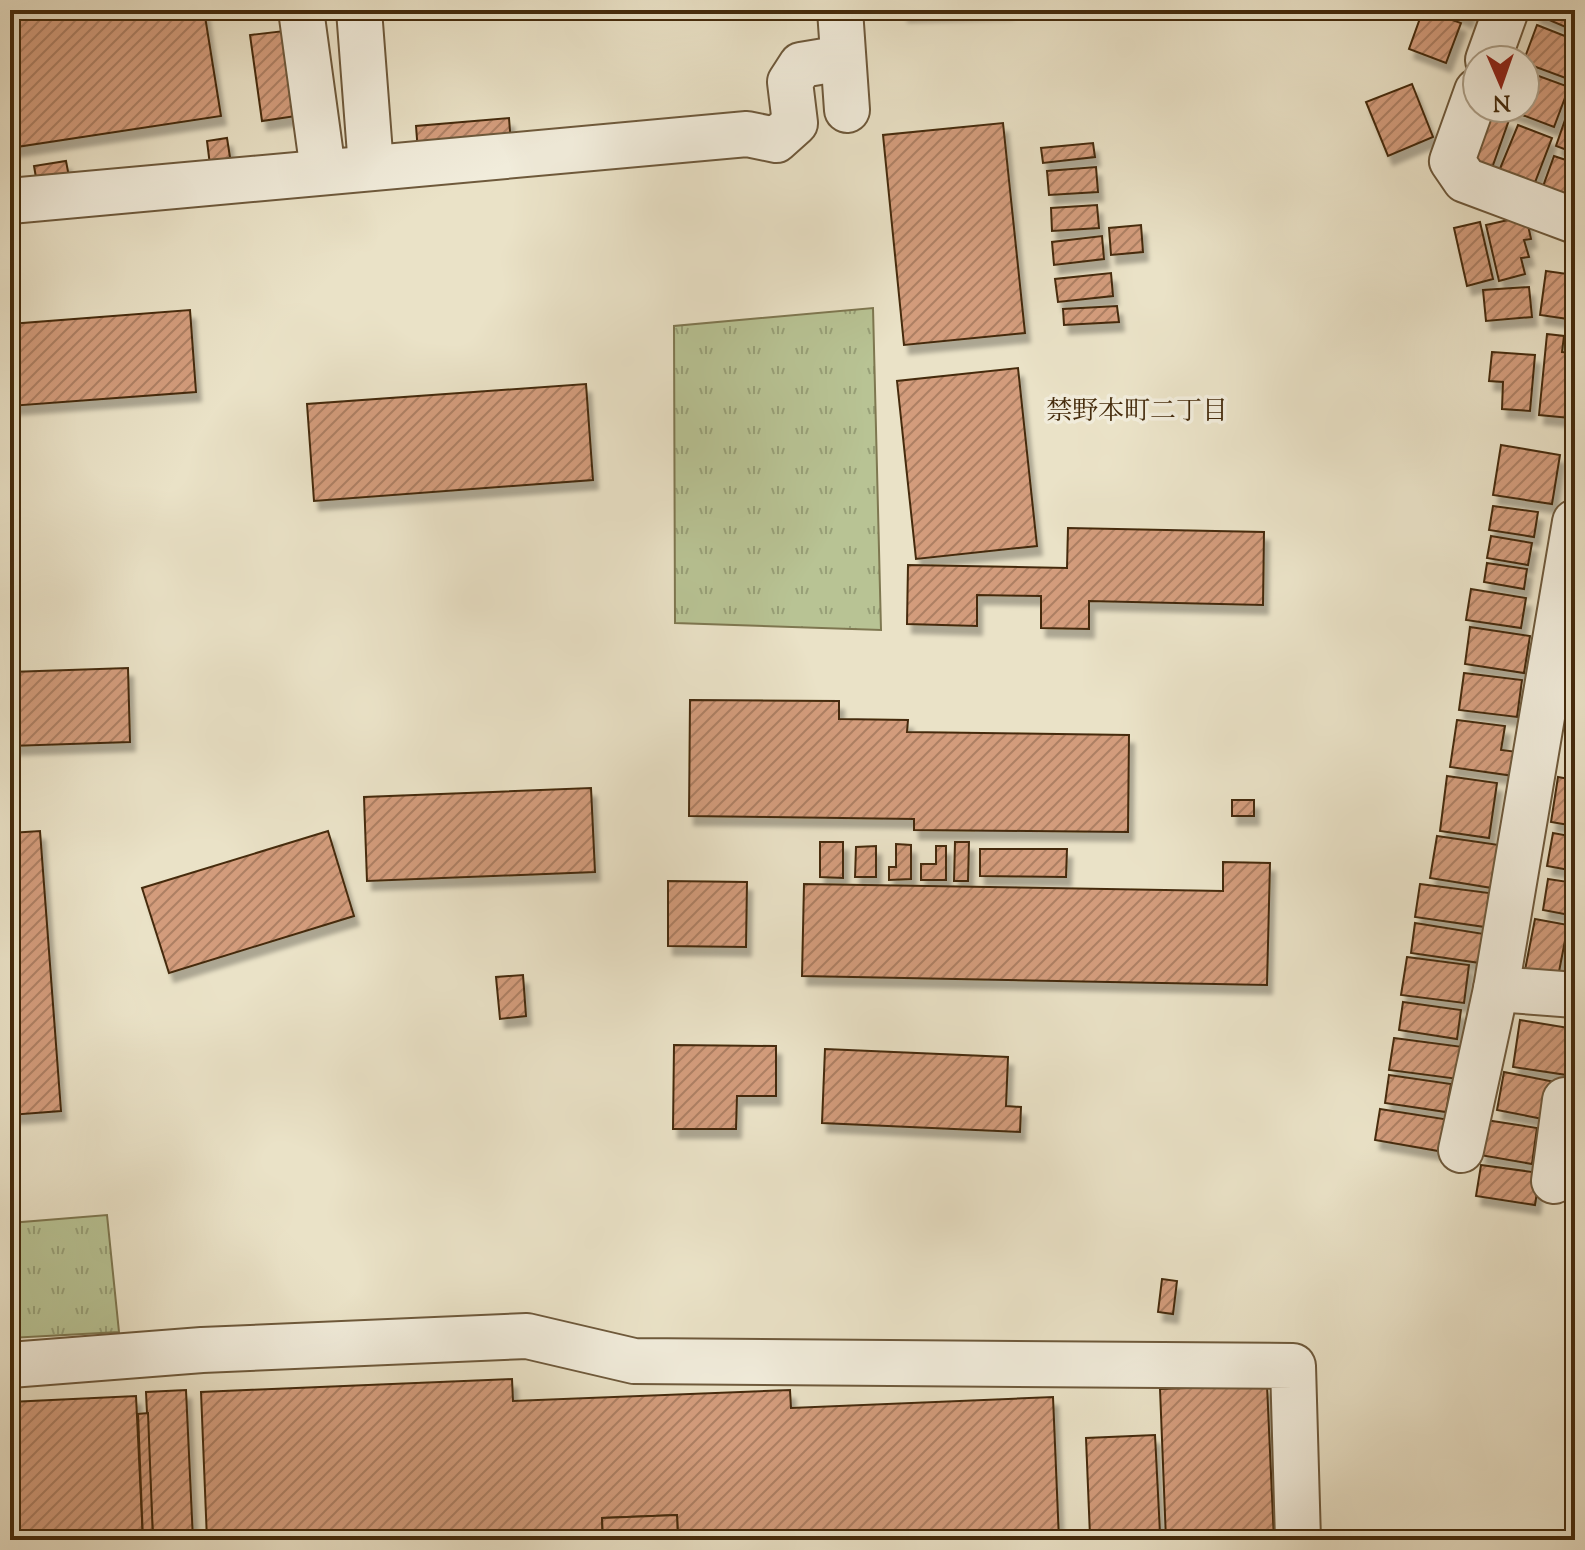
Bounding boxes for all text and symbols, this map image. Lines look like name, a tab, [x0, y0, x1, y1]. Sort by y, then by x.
north arrow	[1461, 44, 1541, 124]
text: N	[1492, 85, 1511, 117]
district label: 禁野本町二丁目	[1046, 394, 1228, 431]

